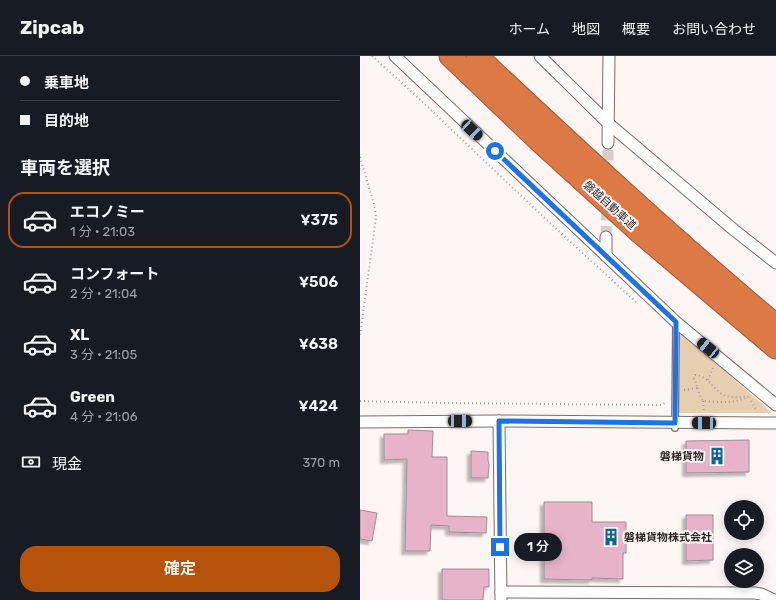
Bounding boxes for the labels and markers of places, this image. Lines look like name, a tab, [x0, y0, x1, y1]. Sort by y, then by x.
building icon: 磐梯貨物	[707, 446, 727, 466]
place label: 磐梯貨物	[660, 450, 704, 463]
building icon: 磐梯貨物株式会社	[601, 527, 621, 547]
place label: 磐梯貨物株式会社	[624, 531, 712, 544]

